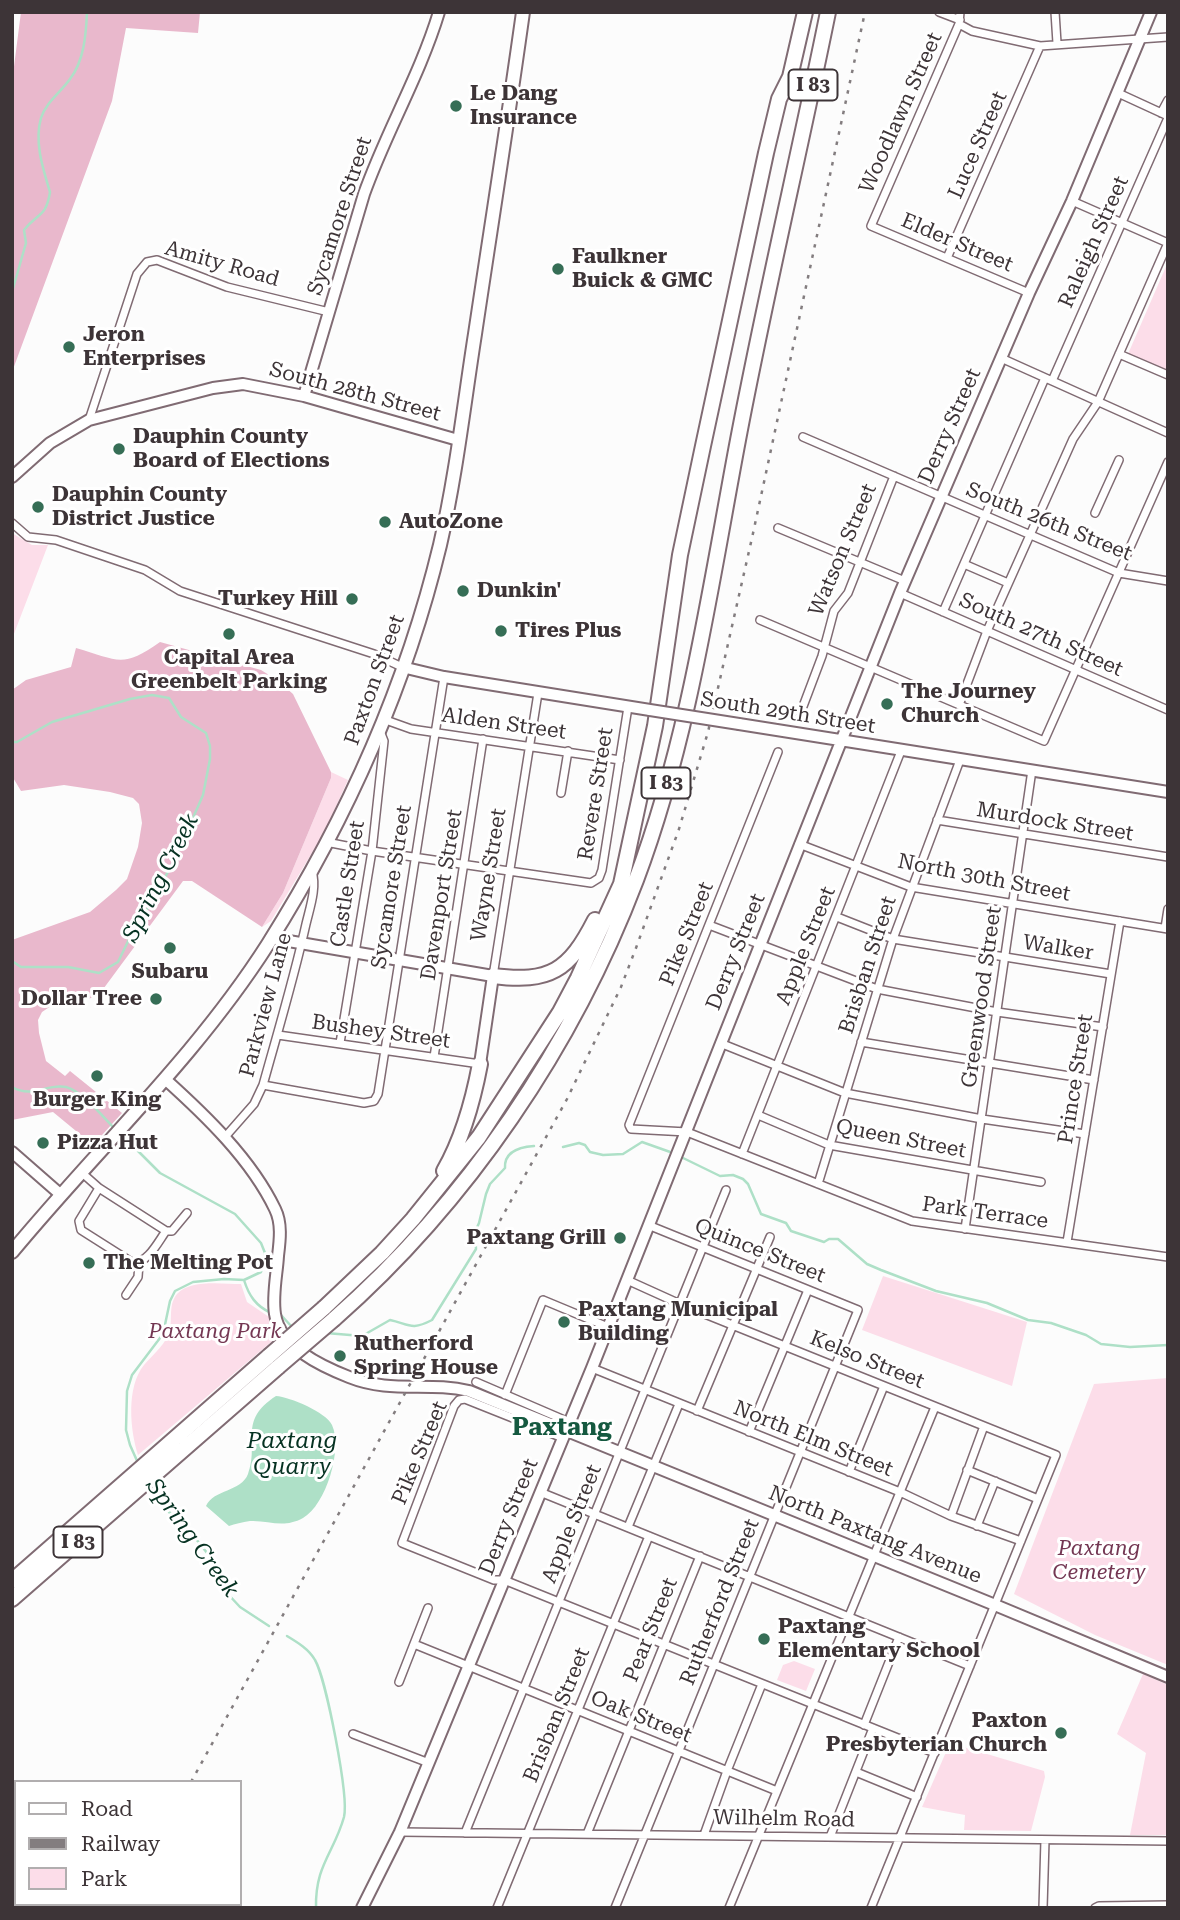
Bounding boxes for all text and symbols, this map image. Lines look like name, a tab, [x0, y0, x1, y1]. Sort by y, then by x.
street label: Woodlawn Street	[854, 29, 948, 197]
road number: I 83	[788, 69, 838, 100]
place label: Le Dang Insurance	[470, 81, 577, 131]
street label: Luce Street	[943, 87, 1013, 203]
marker: Le Dang Insurance	[448, 98, 464, 114]
street label: Sycamore Street	[302, 133, 378, 299]
street label: Raleigh Street	[1054, 172, 1134, 312]
street label: Elder Street	[897, 208, 1017, 278]
street label: Amity Road	[162, 236, 282, 292]
place label: Faulkner Buick & GMC	[572, 244, 712, 294]
marker: Faulkner Buick & GMC	[550, 261, 566, 277]
place label: Jeron Enterprises	[83, 322, 206, 372]
marker: Jeron Enterprises	[61, 339, 77, 355]
street label: South 28th Street	[266, 357, 444, 427]
street label: Derry Street	[913, 364, 987, 488]
place label: Dauphin County Board of Elections	[133, 424, 330, 474]
marker: Dauphin County Board of Elections	[111, 441, 127, 457]
street label: South 26th Street	[962, 477, 1136, 567]
street label: Watson Street	[804, 480, 882, 620]
place label: Dauphin County District Justice	[52, 482, 227, 532]
marker: Dauphin County District Justice	[30, 499, 46, 515]
place label: AutoZone	[399, 509, 503, 535]
marker: AutoZone	[377, 514, 393, 530]
place label: Dunkin'	[477, 578, 562, 604]
marker: Dunkin'	[455, 583, 471, 599]
place label: Turkey Hill	[218, 586, 338, 612]
street label: South 27th Street	[955, 588, 1127, 682]
marker: Turkey Hill	[344, 591, 360, 607]
street label: Paxton Street	[340, 611, 410, 749]
place label: Tires Plus	[515, 618, 621, 644]
marker: Tires Plus	[493, 623, 509, 639]
marker: Capital Area Greenbelt Parking	[221, 626, 237, 642]
place label: Capital Area Greenbelt Parking	[131, 645, 327, 695]
place label: The Journey Church	[901, 679, 1036, 729]
street label: South 29th Street	[699, 687, 877, 739]
marker: The Journey Church	[879, 696, 895, 712]
street label: Alden Street	[440, 703, 568, 745]
street label: Revere Street	[573, 726, 619, 862]
road number: I 83	[642, 768, 690, 798]
street label: Murdock Street	[975, 797, 1135, 847]
street label: Sycamore Street	[367, 803, 417, 971]
street label: Wayne Street	[466, 807, 512, 943]
street label: Davenport Street	[416, 808, 468, 982]
water label: Spring Creek	[117, 809, 205, 947]
street label: Castle Street	[326, 819, 370, 949]
street label: North 30th Street	[895, 849, 1073, 907]
street label: Pike Street	[655, 878, 719, 990]
street label: Apple Street	[771, 883, 841, 1009]
street label: Derry Street	[701, 890, 771, 1014]
street label: Brisban Street	[834, 893, 902, 1037]
street label: Greenwood Street	[957, 905, 1007, 1089]
street label: Parkview Lane	[235, 930, 297, 1080]
street label: Walker	[1021, 930, 1095, 966]
marker: Subaru	[162, 940, 178, 956]
place label: Subaru	[132, 959, 208, 985]
place label: Dollar Tree	[21, 986, 142, 1012]
marker: Dollar Tree	[148, 991, 164, 1007]
street label: Bushey Street	[310, 1010, 452, 1054]
street label: Prince Street	[1053, 1012, 1099, 1146]
marker: Burger King	[89, 1068, 105, 1084]
place label: Burger King	[33, 1087, 161, 1113]
street label: Queen Street	[834, 1114, 968, 1164]
place label: Pizza Hut	[57, 1130, 158, 1156]
marker: Pizza Hut	[35, 1135, 51, 1151]
street label: Park Terrace	[920, 1192, 1050, 1234]
street label: Quince Street	[691, 1213, 829, 1289]
place label: Paxtang Grill	[467, 1225, 606, 1251]
marker: Paxtang Grill	[612, 1230, 628, 1246]
place label: The Melting Pot	[103, 1250, 273, 1276]
marker: The Melting Pot	[81, 1255, 97, 1271]
place label: Paxtang Municipal Building	[578, 1297, 778, 1347]
marker: Paxtang Municipal Building	[556, 1314, 572, 1330]
park label: Paxtang Park	[148, 1319, 282, 1345]
street label: Kelso Street	[806, 1326, 928, 1394]
place label: Rutherford Spring House	[354, 1331, 498, 1381]
marker: Rutherford Spring House	[332, 1348, 348, 1364]
street label: North Elm Street	[730, 1396, 896, 1482]
street label: Pike Street	[387, 1397, 453, 1509]
district label: Paxtang	[512, 1414, 612, 1442]
water label: Paxtang Quarry	[247, 1427, 337, 1481]
street label: Derry Street	[474, 1455, 544, 1579]
street label: Apple Street	[537, 1461, 607, 1587]
water label: Spring Creek	[140, 1473, 244, 1603]
street label: North Paxtang Avenue	[765, 1481, 985, 1589]
street label: Rutherford Street	[675, 1515, 765, 1689]
road number: I 83	[54, 1526, 102, 1558]
park label: Paxtang Cemetery	[1053, 1536, 1145, 1586]
street label: Pear Street	[619, 1574, 683, 1686]
place label: Paxtang Elementary School	[778, 1614, 980, 1664]
marker: Paxtang Elementary School	[756, 1631, 772, 1647]
street label: Brisban Street	[518, 1644, 596, 1786]
street label: Oak Street	[587, 1685, 695, 1749]
place label: Paxton Presbyterian Church	[826, 1708, 1047, 1758]
marker: Paxton Presbyterian Church	[1053, 1725, 1069, 1741]
legend	[14, 1780, 242, 1906]
text: Road	[81, 1797, 133, 1821]
street label: Wilhelm Road	[713, 1805, 855, 1833]
text: Railway	[81, 1832, 160, 1856]
text: Park	[81, 1867, 127, 1891]

